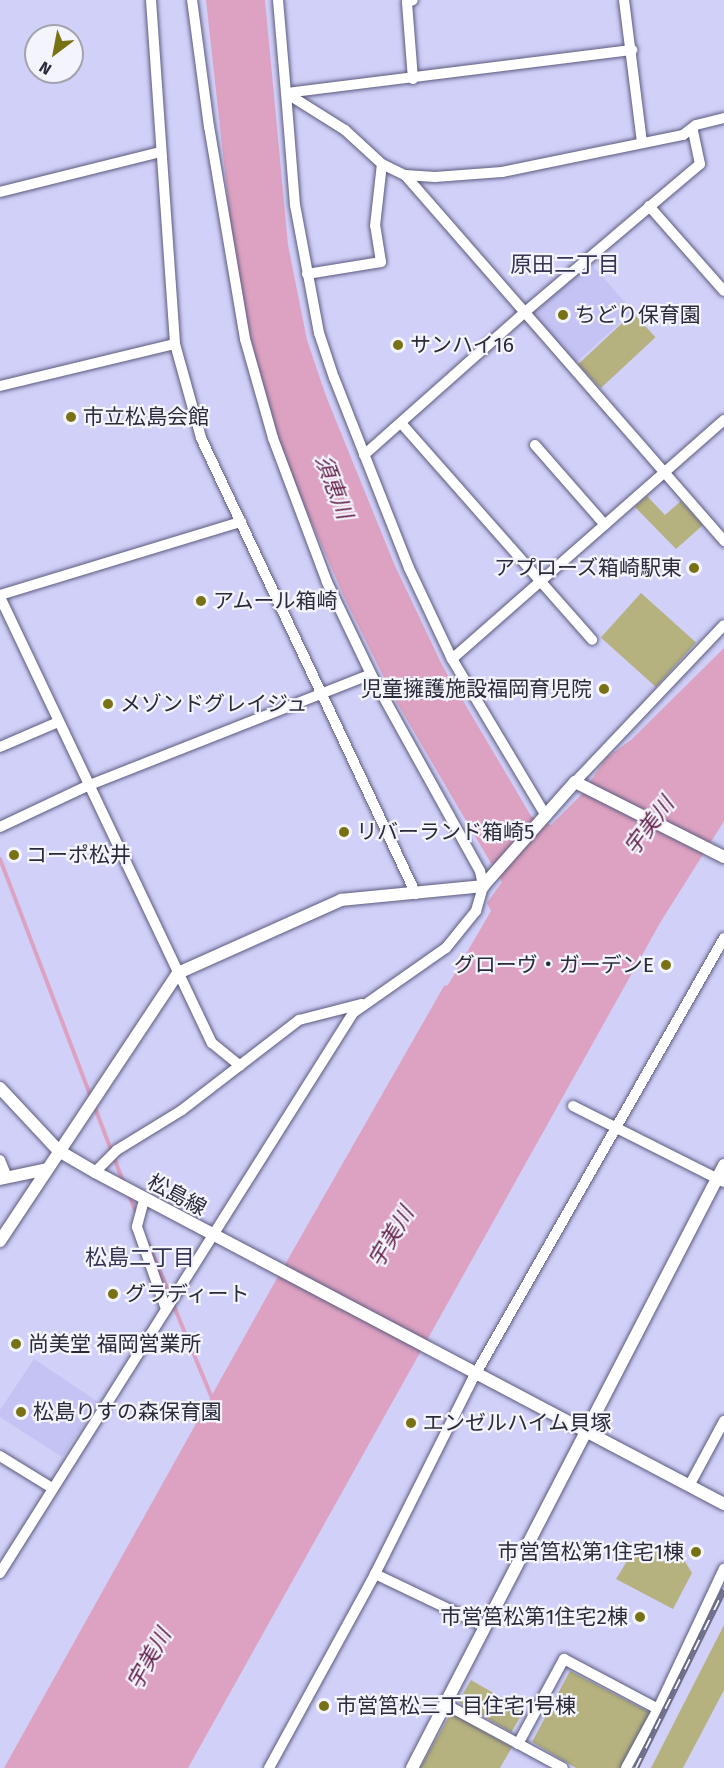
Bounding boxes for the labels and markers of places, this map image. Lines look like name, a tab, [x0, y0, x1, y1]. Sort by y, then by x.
place label: ちどり保育園	[575, 302, 701, 328]
marker: ちどり保育園	[556, 308, 570, 322]
place label: サンハイ16	[410, 332, 514, 358]
marker: サンハイ16	[391, 338, 405, 352]
place label: 市立松島会館	[83, 404, 209, 430]
marker: 市立松島会館	[64, 410, 78, 424]
place label: アプローズ箱崎駅東	[493, 555, 682, 581]
marker: アプローズ箱崎駅東	[687, 561, 701, 575]
place label: アムール箱崎	[213, 588, 339, 614]
marker: アムール箱崎	[194, 594, 208, 608]
place label: 児童擁護施設福岡育児院	[361, 676, 592, 702]
marker: 児童擁護施設福岡育児院	[597, 682, 611, 696]
place label: メゾンドグレイジュ	[120, 691, 309, 717]
marker: メゾンドグレイジュ	[101, 697, 115, 711]
place label: リバーランド箱崎5	[356, 819, 535, 845]
marker: リバーランド箱崎5	[337, 825, 351, 839]
place label: コーポ松井	[26, 842, 131, 868]
marker: コーポ松井	[7, 848, 21, 862]
place label: グローヴ・ガーデンE	[454, 952, 654, 978]
marker: グローヴ・ガーデンE	[659, 958, 673, 972]
place label: グラディート	[125, 1281, 251, 1307]
marker: グラディート	[106, 1287, 120, 1301]
place label: 尚美堂 福岡営業所	[28, 1331, 202, 1357]
marker: 尚美堂 福岡営業所	[9, 1337, 23, 1351]
place label: 松島りすの森保育園	[33, 1399, 222, 1425]
marker: 松島りすの森保育園	[14, 1405, 28, 1419]
place label: エンゼルハイム貝塚	[423, 1410, 612, 1436]
marker: エンゼルハイム貝塚	[404, 1416, 418, 1430]
place label: 市営筥松第1住宅1棟	[498, 1539, 684, 1565]
marker: 市営筥松第1住宅1棟	[689, 1545, 703, 1559]
place label: 市営筥松第1住宅2棟	[441, 1604, 628, 1630]
marker: 市営筥松第1住宅2棟	[633, 1610, 647, 1624]
place label: 市営筥松三丁目住宅1号棟	[336, 1693, 576, 1719]
marker: 市営筥松三丁目住宅1号棟	[317, 1699, 331, 1713]

